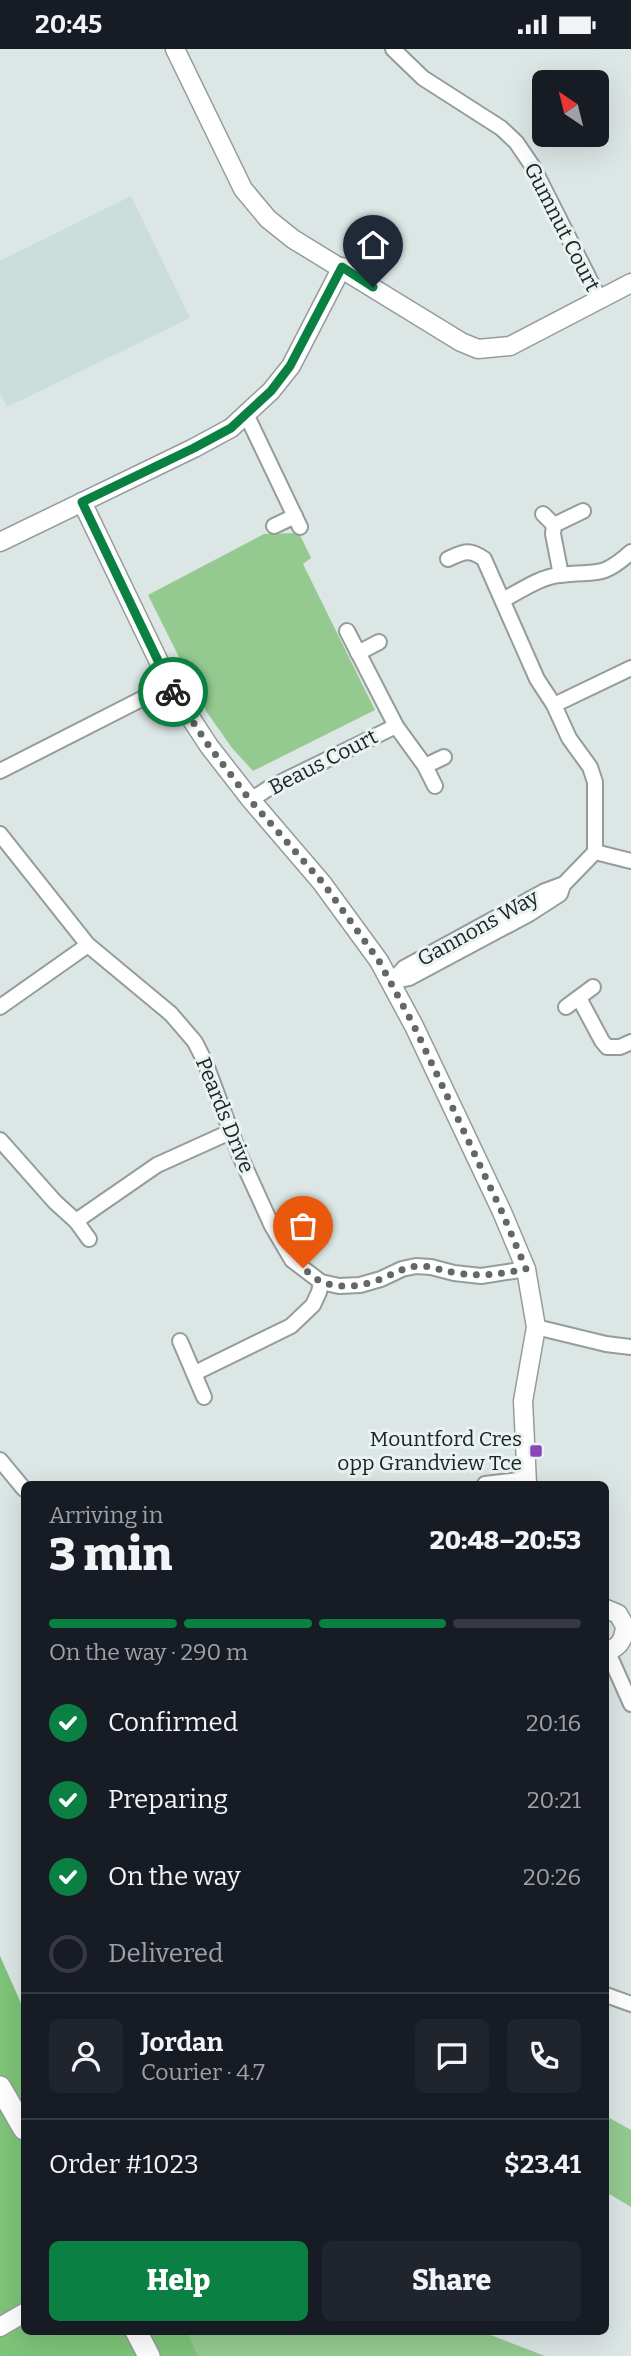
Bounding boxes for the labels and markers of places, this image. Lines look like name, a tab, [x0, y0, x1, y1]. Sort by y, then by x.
pin	[343, 215, 403, 287]
pin	[273, 1196, 333, 1268]
place label: Mountford Cres opp Grandview Tce	[337, 1426, 522, 1476]
marker: Mountford Cres opp Grandview Tce	[528, 1443, 544, 1459]

